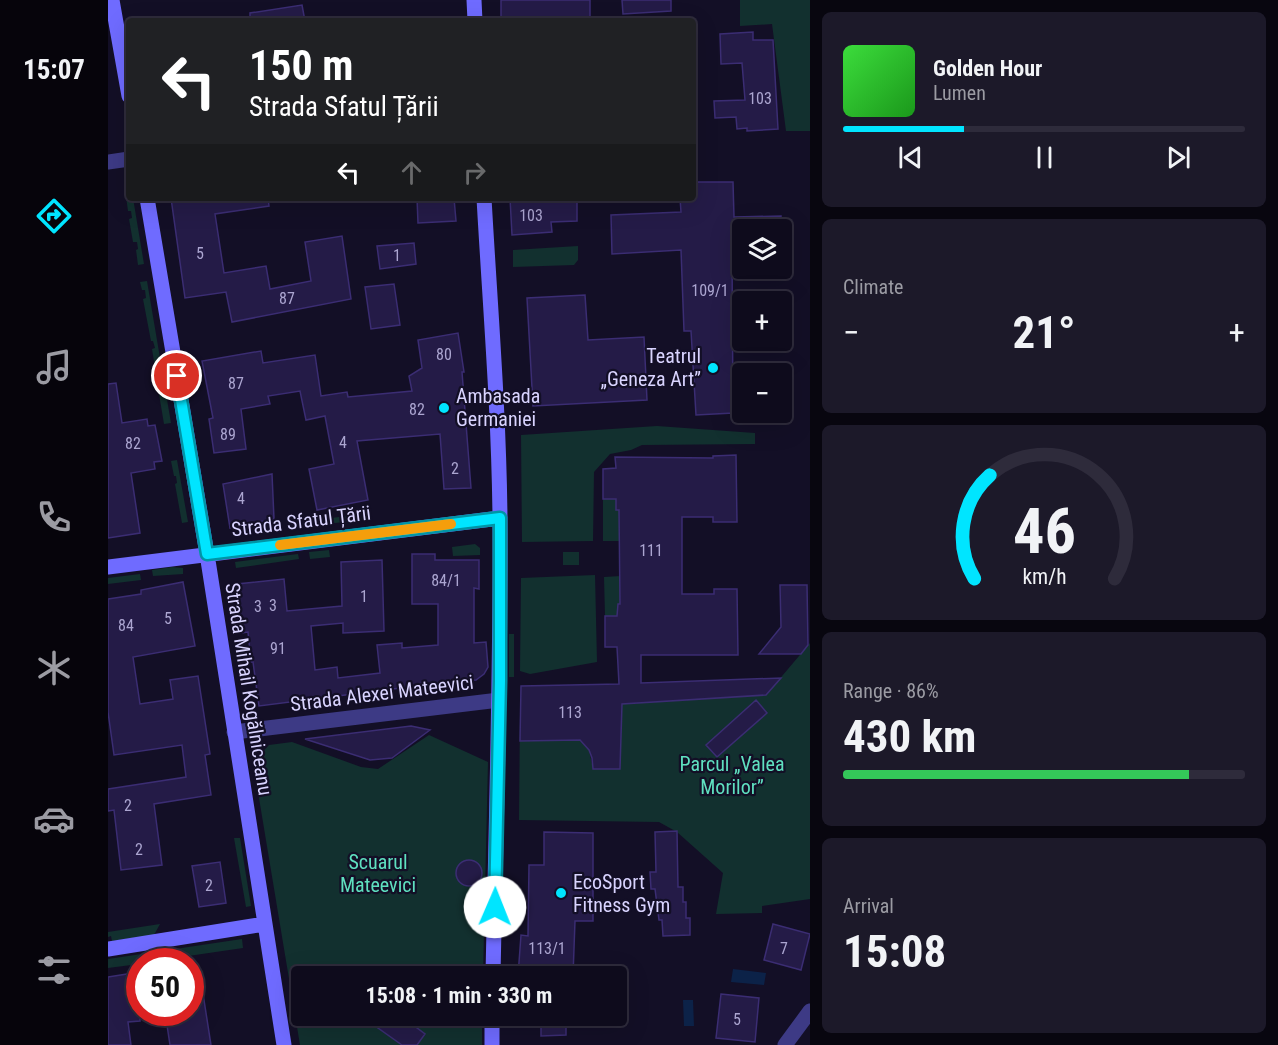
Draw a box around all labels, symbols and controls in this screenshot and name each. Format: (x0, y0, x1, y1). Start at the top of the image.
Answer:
text: 150 m (249, 41, 354, 90)
icon: left (150, 42, 228, 120)
text: 15:07 (23, 54, 85, 86)
text: Golden Hour (933, 56, 1042, 81)
text: Lumen (933, 81, 986, 105)
house number: 103 (748, 89, 772, 108)
text: Strada Sfatul Țării (249, 91, 439, 123)
icon: previous (894, 141, 927, 174)
icon: pause (1028, 141, 1061, 174)
icon: next (1162, 141, 1195, 174)
icon: left (332, 156, 365, 189)
icon: ahead (395, 156, 428, 189)
icon: right (458, 156, 491, 189)
icon: directions (33, 195, 75, 237)
house number: 103 (519, 206, 543, 225)
map controls (732, 219, 792, 423)
button: layers (732, 219, 792, 279)
house number: 5 (196, 244, 204, 263)
house number: 1 (393, 246, 401, 265)
text: Climate (843, 275, 903, 299)
house number: 109/1 (691, 281, 729, 300)
house number: 87 (279, 289, 295, 308)
button: + (732, 291, 792, 351)
text: 21° (1013, 306, 1076, 359)
text: − (843, 313, 860, 352)
text: + (1229, 313, 1245, 352)
place label: Teatrul „Geneza Art” (600, 344, 701, 391)
house number: 80 (436, 345, 452, 364)
icon: music (33, 346, 75, 388)
pin (151, 350, 202, 401)
icon: arrive (160, 359, 193, 392)
marker: Teatrul „Geneza Art” (706, 361, 720, 375)
button: − (732, 363, 792, 423)
house number: 87 (228, 374, 244, 393)
place label: Ambasada Germaniei (456, 384, 540, 431)
house number: 82 (409, 400, 425, 419)
marker: Ambasada Germaniei (437, 401, 451, 415)
house number: 89 (220, 425, 236, 444)
house number: 4 (339, 433, 347, 452)
house number: 82 (125, 434, 141, 453)
house number: 2 (451, 459, 459, 478)
house number: 4 (237, 489, 245, 508)
icon: phone (33, 496, 75, 538)
text: 46 (1012, 496, 1076, 569)
street label: Strada Sfatul Țării (230, 501, 372, 542)
house number: 111 (639, 541, 663, 560)
text: km/h (1022, 565, 1066, 590)
house number: 84/1 (431, 571, 461, 590)
street label: Strada Mihail Kogălniceanu (220, 581, 278, 797)
house number: 1 (360, 587, 368, 606)
house number: 3 (269, 596, 277, 615)
house number: 3 (254, 597, 262, 616)
house number: 5 (164, 609, 172, 628)
house number: 84 (118, 616, 134, 635)
house number: 91 (270, 639, 286, 658)
icon: climate (33, 647, 75, 689)
street label: Strada Alexei Mateevici (289, 670, 475, 716)
text: Range · 86% (843, 679, 939, 703)
house number: 113 (558, 703, 582, 722)
text: 430 km (843, 710, 976, 763)
park label: Parcul „Valea Morilor” (680, 752, 784, 799)
house number: 2 (124, 796, 132, 815)
icon: car (33, 798, 75, 840)
house number: 2 (135, 840, 143, 859)
park label: Scuarul Mateevici (340, 850, 416, 897)
place label: EcoSport Fitness Gym (573, 870, 670, 917)
position arrow (463, 875, 527, 939)
house number: 2 (205, 876, 213, 895)
marker: EcoSport Fitness Gym (554, 886, 568, 900)
text: Arrival (843, 894, 894, 918)
text: 15:08 (843, 925, 946, 978)
house number: 113/1 (528, 939, 566, 958)
house number: 7 (780, 939, 788, 958)
speed limit sign: 50 (126, 948, 204, 1026)
icon: filters (33, 949, 75, 991)
text: 15:08 · 1 min · 330 m (366, 983, 552, 1008)
house number: 5 (733, 1010, 741, 1029)

